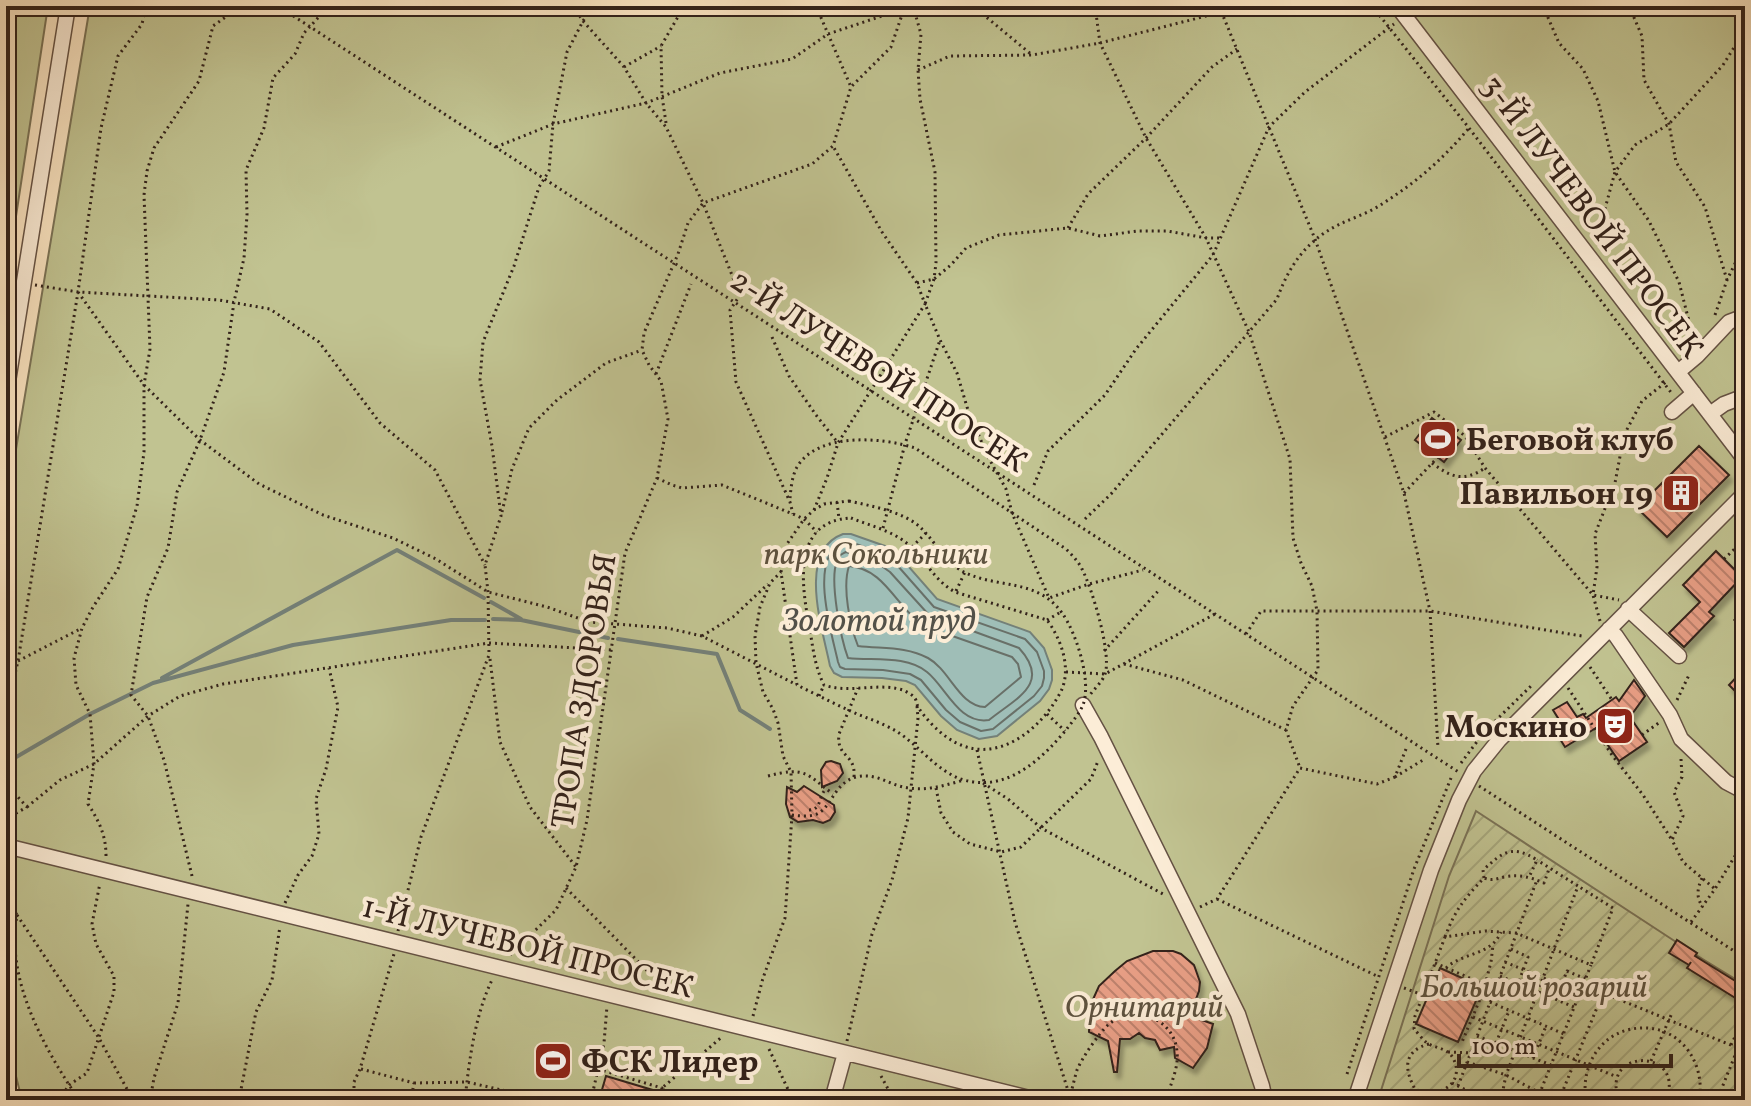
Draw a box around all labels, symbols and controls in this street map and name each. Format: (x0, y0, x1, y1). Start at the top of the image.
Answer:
street label: 3-Й ЛУЧЕВОЙ ПРОСЕК (1469, 67, 1712, 369)
street label: 2-Й ЛУЧЕВОЙ ПРОСЕК (720, 260, 1034, 485)
sports icon: Беговой клуб (1417, 418, 1459, 460)
place label: Беговой клуб (1466, 420, 1674, 464)
building icon: Павильон 19 (1660, 472, 1702, 514)
place label: Павильон 19 (1459, 474, 1653, 518)
park label: парк Сокольники (764, 534, 988, 578)
street label: ТРОПА ЗДОРОВЬЯ (542, 551, 629, 832)
water label: Золотой пруд (782, 599, 976, 646)
theatre icon: Москино (1594, 705, 1636, 747)
place label: Москино (1445, 707, 1587, 751)
street label: 1-Й ЛУЧЕВОЙ ПРОСЕК (357, 886, 697, 1011)
park label: Большой розарий (1420, 967, 1648, 1011)
park label: Орнитарий (1065, 987, 1223, 1031)
scale bar (1459, 1018, 1671, 1068)
text: 100 m (1471, 1031, 1536, 1065)
sports icon: ФСК Лидер (532, 1040, 574, 1082)
place label: ФСК Лидер (581, 1042, 758, 1086)

